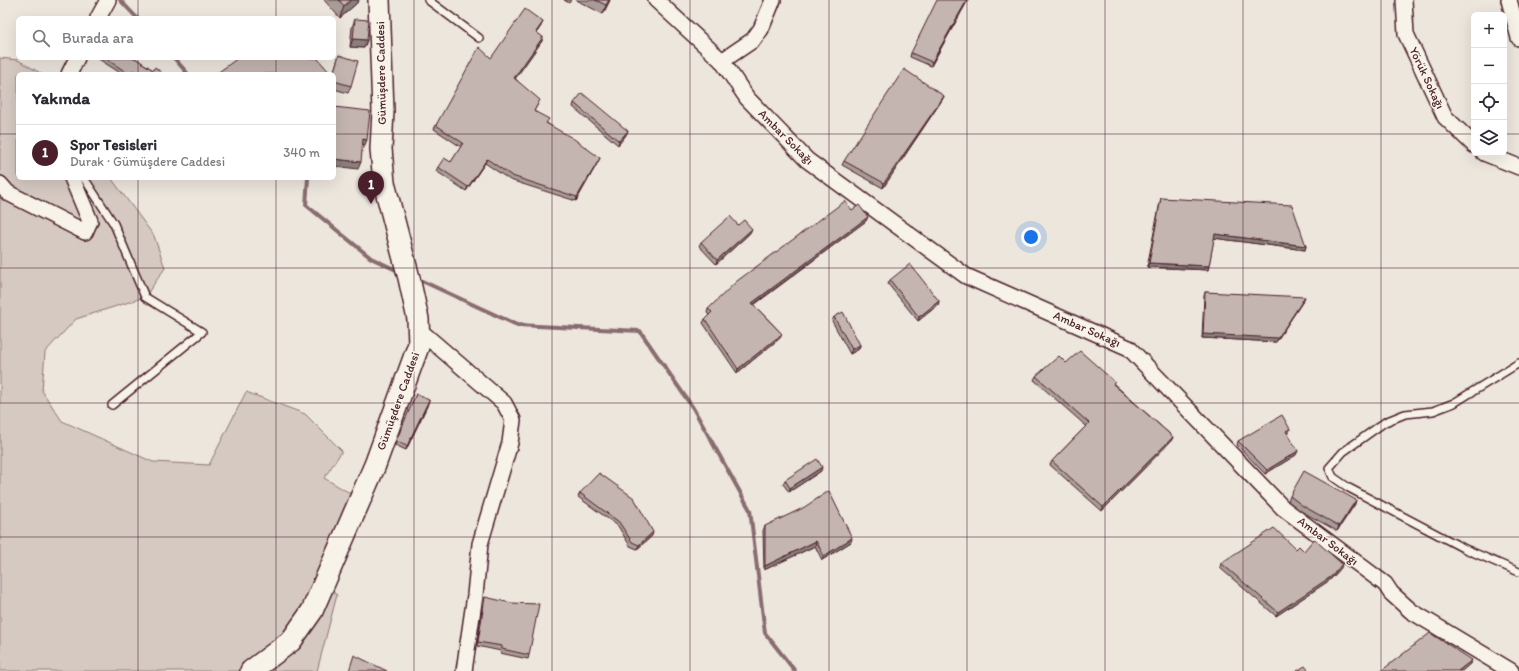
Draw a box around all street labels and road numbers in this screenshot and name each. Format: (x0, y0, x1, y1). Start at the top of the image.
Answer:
street label: Gümüşdere Caddesi (373, 21, 389, 125)
street label: Yörük Sokağı (1407, 45, 1447, 111)
street label: Ambar Sokağı (756, 107, 816, 167)
street label: Ambar Sokağı (1051, 308, 1123, 350)
street label: Gümüşdere Caddesi (374, 350, 422, 452)
street label: Ambar Sokağı (1295, 514, 1361, 568)

